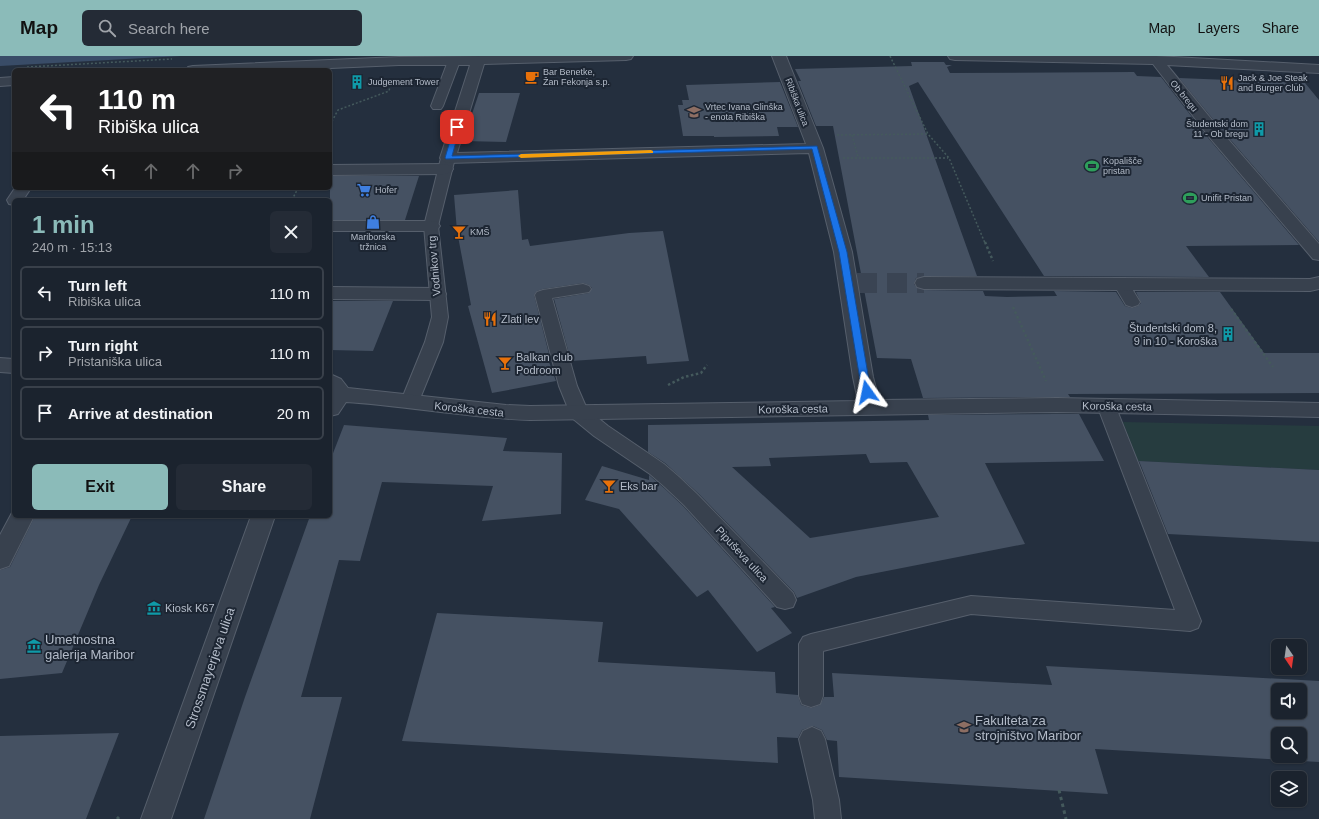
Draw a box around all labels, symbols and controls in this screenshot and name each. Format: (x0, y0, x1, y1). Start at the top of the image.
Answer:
search box (82, 10, 362, 46)
text: Map (20, 17, 58, 38)
icon: search (96, 17, 118, 39)
text: Search here (128, 20, 210, 37)
text: Map (1148, 20, 1176, 36)
text: Layers (1198, 20, 1240, 36)
text: Share (1262, 20, 1299, 36)
place label: Bar Benetke, Žan Fekonja s.p. (543, 67, 610, 87)
cafe icon: Bar Benetke, Žan Fekonja s.p. (524, 69, 540, 85)
place label: Jack & Joe Steak and Burger Club (1238, 73, 1308, 93)
building icon: Judgement Tower (349, 74, 365, 90)
restaurant icon: Jack & Joe Steak and Burger Club (1219, 75, 1235, 91)
place label: Judgement Tower (368, 77, 439, 87)
street label: Ribiška ulica (783, 77, 811, 127)
street label: Ob bregu (1168, 78, 1200, 114)
icon: left (32, 84, 84, 136)
text: 110 m (98, 84, 176, 115)
place label: Vrtec Ivana Glinška - enota Ribiška (705, 102, 783, 122)
school or university icon: Vrtec Ivana Glinška - enota Ribiška (686, 104, 702, 120)
pin (440, 110, 474, 144)
icon: arrive (446, 116, 468, 138)
text: Ribiška ulica (98, 117, 199, 137)
place label: Študentski dom 11 - Ob bregu (1186, 119, 1248, 139)
building icon: Študentski dom 11 - Ob bregu (1251, 121, 1267, 137)
place label: Kopališče pristan (1103, 156, 1142, 176)
sports icon: Kopališče pristan (1084, 158, 1100, 174)
icon: left (98, 160, 120, 182)
icon: ahead (140, 160, 162, 182)
icon: ahead (182, 160, 204, 182)
icon: right (224, 160, 246, 182)
supermarket icon: Hofer (356, 182, 372, 198)
place label: Hofer (375, 185, 397, 195)
sports icon: Unifit Pristan (1182, 190, 1198, 206)
place label: Unifit Pristan (1201, 193, 1252, 203)
text: 1 min (32, 211, 95, 238)
button: close (270, 211, 312, 253)
shop icon: Mariborska tržnica (365, 214, 381, 230)
bar icon: KMŠ (451, 224, 467, 240)
place label: KMŠ (470, 227, 490, 237)
place label: Mariborska tržnica (351, 232, 395, 252)
street label: Vodnikov trg (425, 235, 443, 297)
text: 240 m · 15:13 (32, 240, 112, 255)
text: Turn left (68, 277, 127, 294)
icon: left (34, 282, 56, 304)
text: 110 m (269, 285, 310, 302)
text: Ribiška ulica (68, 294, 141, 309)
restaurant icon: Zlati lev (482, 311, 498, 327)
place label: Zlati lev (501, 313, 539, 325)
place label: Študentski dom 8, 9 in 10 - Koroška (1129, 322, 1218, 347)
building icon: Študentski dom 8, 9 in 10 - Koroška (1220, 326, 1236, 342)
text: Turn right (68, 337, 138, 354)
icon: right (34, 342, 56, 364)
text: 110 m (269, 345, 310, 362)
place label: Balkan club Podroom (516, 351, 573, 376)
text: Pristaniška ulica (68, 354, 162, 369)
bar icon: Balkan club Podroom (497, 355, 513, 371)
position arrow (846, 371, 888, 413)
street label: Koroška cesta (434, 399, 505, 419)
street label: Koroška cesta (1082, 399, 1153, 413)
icon: arrive (34, 402, 56, 424)
street label: Koroška cesta (758, 402, 829, 416)
text: Arrive at destination (68, 405, 213, 422)
text: 20 m (277, 405, 310, 422)
button: Exit (32, 464, 168, 510)
button: Share (176, 464, 312, 510)
bar icon: Eks bar (601, 478, 617, 494)
place label: Eks bar (620, 480, 658, 492)
street label: Pipuševa ulica (713, 524, 771, 585)
museum icon: Kiosk K67 (146, 600, 162, 616)
place label: Kiosk K67 (165, 602, 215, 614)
street label: Strossmayerjeva ulica (182, 605, 238, 731)
place label: Umetnostna galerija Maribor (45, 632, 135, 662)
museum icon: Umetnostna galerija Maribor (26, 638, 42, 654)
north arrow (1271, 639, 1307, 675)
map controls (1271, 639, 1307, 807)
button: sound (1271, 683, 1307, 719)
place label: Fakulteta za strojništvo Maribor (975, 713, 1082, 743)
school or university icon: Fakulteta za strojništvo Maribor (956, 719, 972, 735)
button: search (1271, 727, 1307, 763)
button: layers (1271, 771, 1307, 807)

